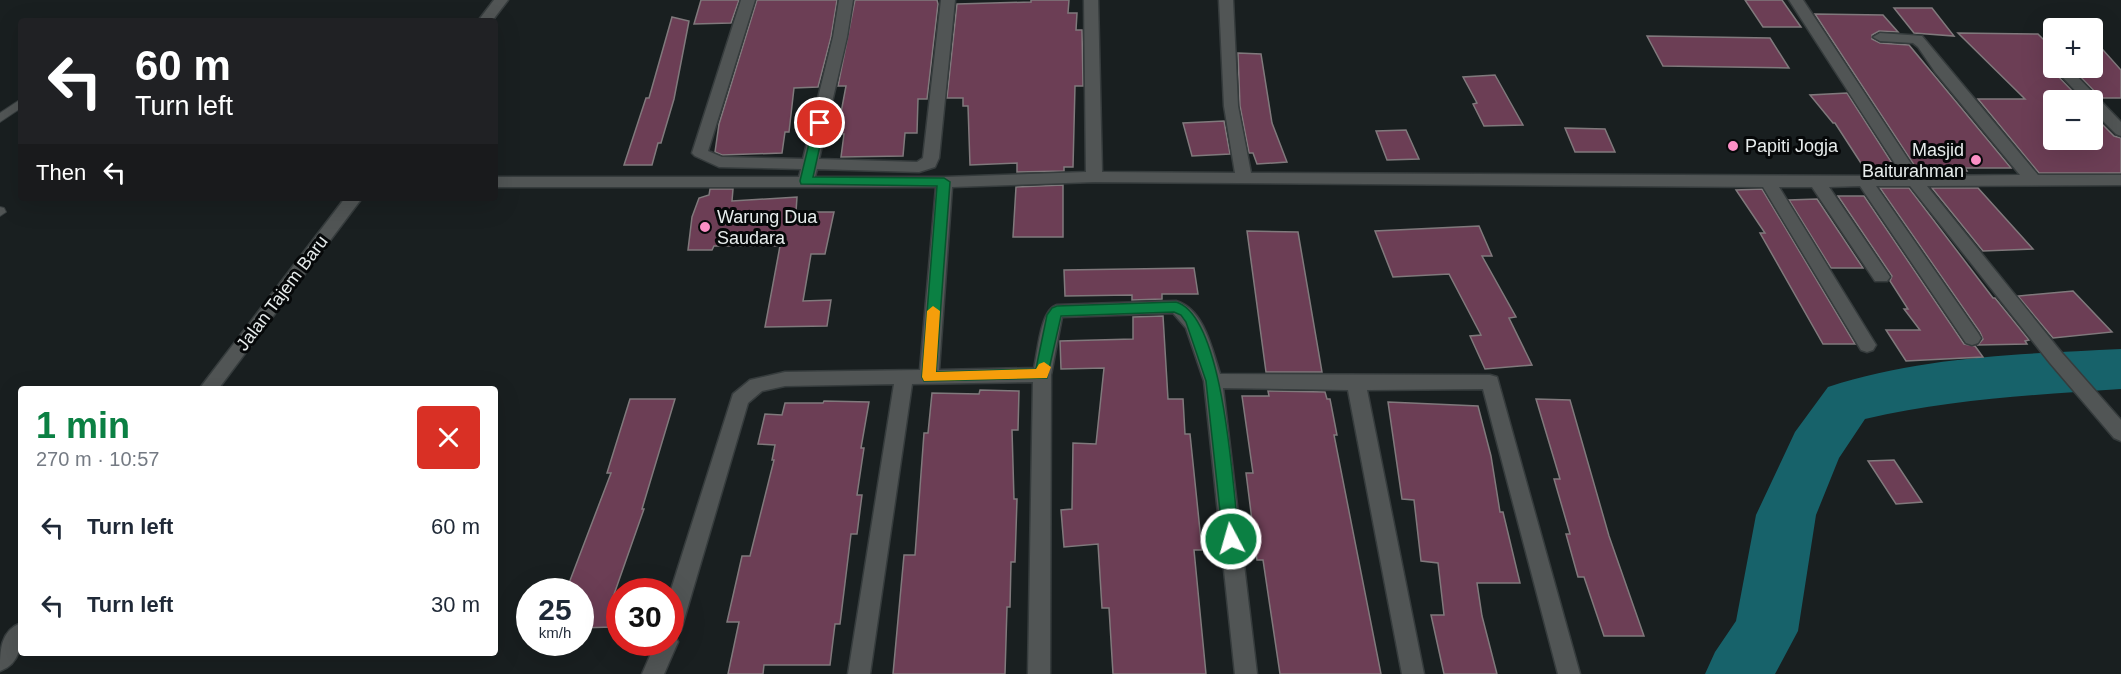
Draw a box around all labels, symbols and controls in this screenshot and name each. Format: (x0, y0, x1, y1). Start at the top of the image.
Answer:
map controls (2043, 18, 2103, 150)
button: + (2043, 18, 2103, 78)
icon: left (36, 42, 114, 120)
text: 60 m (135, 42, 231, 89)
button: − (2043, 90, 2103, 150)
text: Turn left (135, 91, 233, 121)
pin (794, 97, 845, 148)
icon: arrive (803, 106, 836, 139)
place label: Papiti Jogja (1745, 136, 1839, 156)
marker: Papiti Jogja (1726, 139, 1740, 153)
place label: Masjid Baiturahman (1862, 140, 1964, 181)
marker: Masjid Baiturahman (1969, 153, 1983, 167)
icon: left (98, 156, 131, 189)
text: Then (36, 160, 86, 185)
place label: Warung Dua Saudara (717, 207, 818, 248)
marker: Warung Dua Saudara (698, 220, 712, 234)
street label: Jalan Tajem Baru (232, 232, 332, 354)
text: 1 min (36, 405, 130, 446)
button: close (417, 406, 480, 469)
text: 270 m · 10:57 (36, 448, 159, 470)
position arrow (1199, 507, 1263, 571)
icon: left (36, 511, 69, 544)
text: Turn left (87, 514, 173, 539)
text: 60 m (431, 514, 480, 539)
speed limit sign: 30 (606, 578, 684, 656)
icon: left (36, 589, 69, 622)
text: Turn left (87, 592, 173, 617)
text: 30 m (431, 592, 480, 617)
text: 25 (538, 593, 572, 626)
text: km/h (539, 624, 571, 641)

